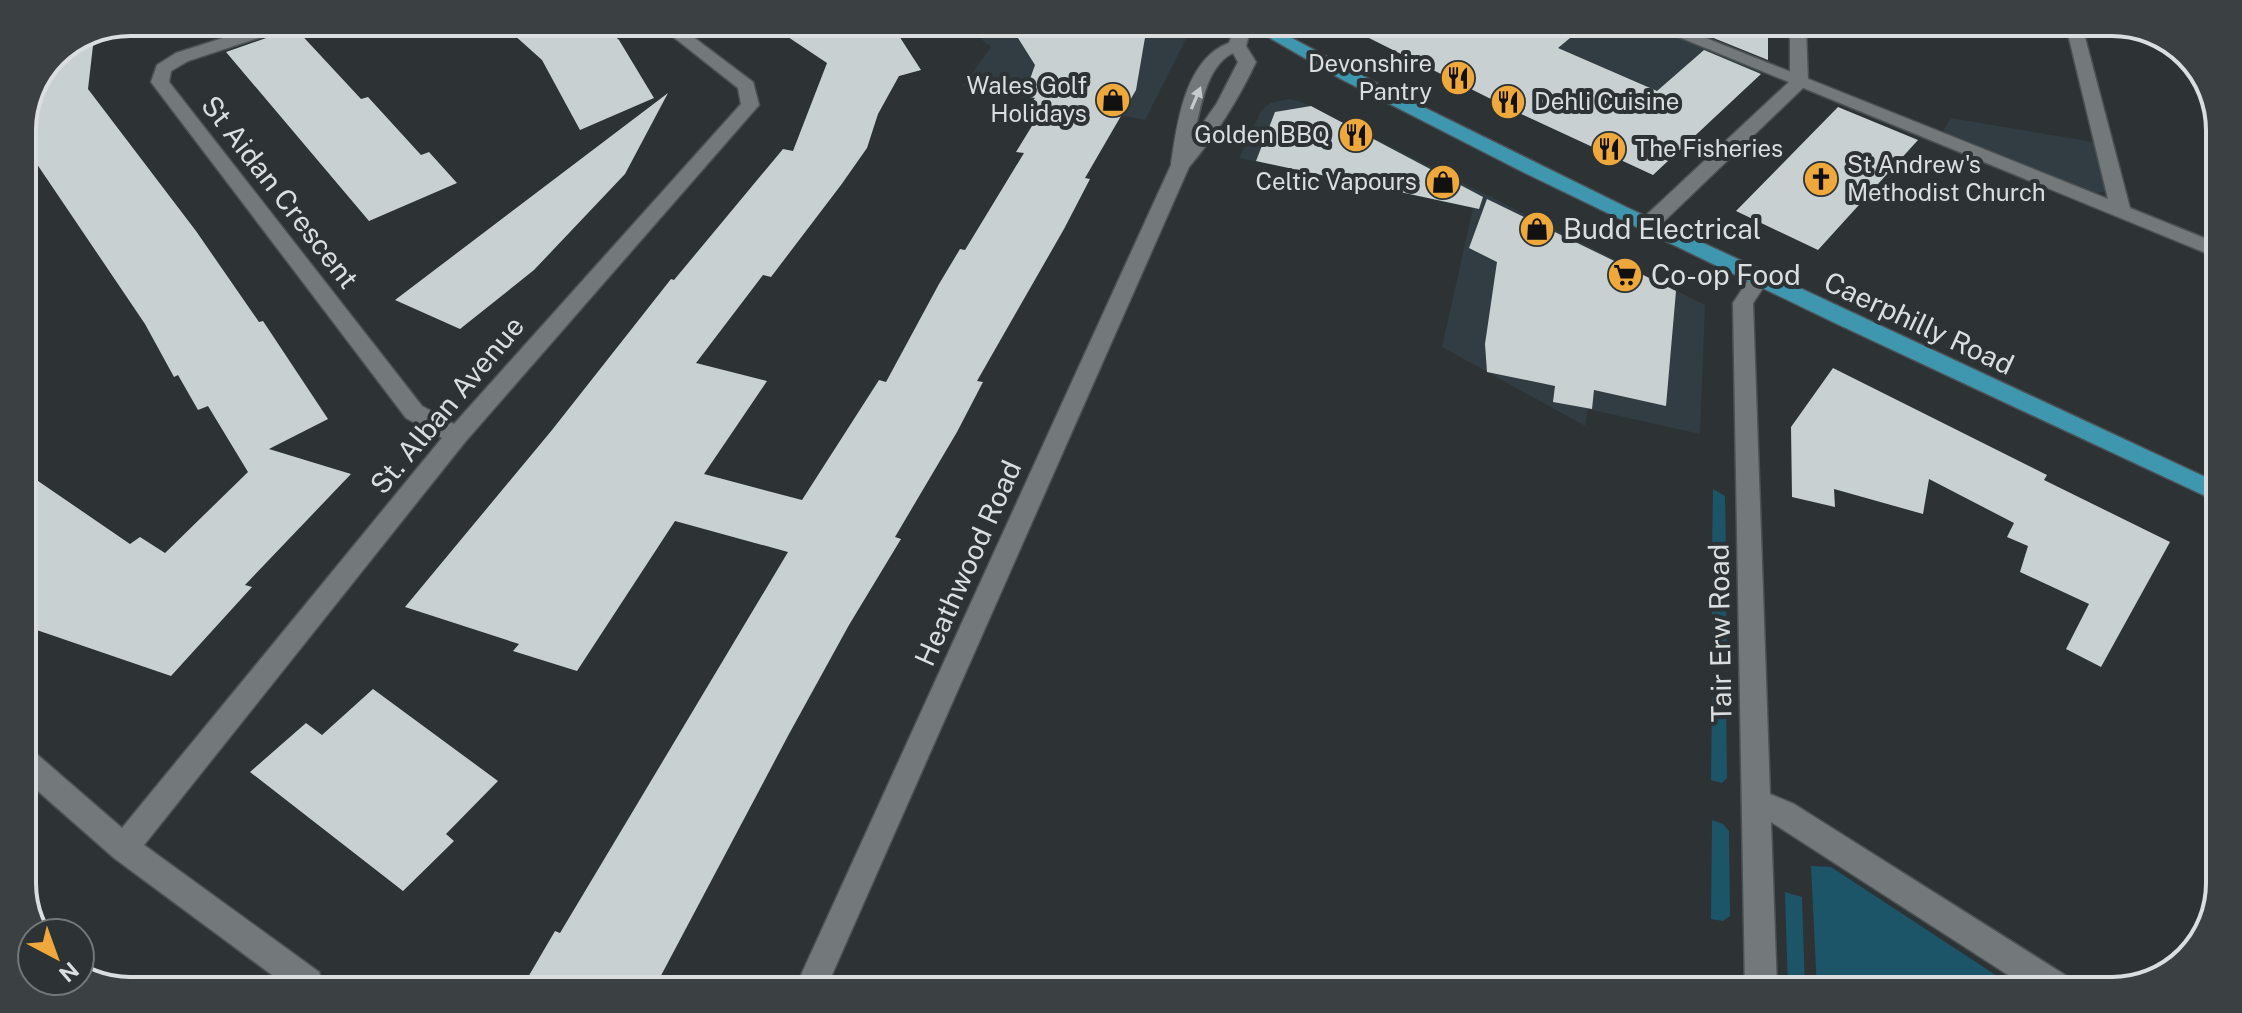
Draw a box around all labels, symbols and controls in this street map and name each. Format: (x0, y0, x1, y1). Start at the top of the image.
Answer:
place label: Devonshire Pantry (1308, 49, 1432, 105)
restaurant icon: Devonshire Pantry (1439, 59, 1477, 97)
place label: Wales Golf Holidays (966, 71, 1087, 127)
shop icon: Wales Golf Holidays (1094, 81, 1132, 119)
restaurant icon: Dehli Cuisine (1489, 83, 1527, 121)
one-way arrow (1190, 86, 1203, 109)
place label: Dehli Cuisine (1534, 87, 1679, 115)
street label: St Aidan Crescent (195, 89, 366, 295)
restaurant icon: Golden BBQ (1337, 116, 1375, 154)
place label: Golden BBQ (1194, 120, 1330, 148)
restaurant icon: The Fisheries (1590, 130, 1628, 168)
place label: The Fisheries (1635, 134, 1783, 162)
place label: St Andrew's Methodist Church (1847, 150, 2046, 206)
church icon: St Andrew's Methodist Church (1802, 160, 1840, 198)
shop icon: Celtic Vapours (1424, 163, 1462, 201)
place label: Celtic Vapours (1255, 167, 1417, 195)
shop icon: Budd Electrical (1518, 210, 1556, 248)
place label: Budd Electrical (1563, 212, 1761, 245)
supermarket icon: Co-op Food (1606, 256, 1644, 294)
place label: Co-op Food (1651, 258, 1801, 291)
street label: Caerphilly Road (1819, 264, 2019, 381)
street label: St. Alban Avenue (363, 309, 530, 500)
street label: Heathwood Road (907, 455, 1028, 671)
street label: Tair Erw Road (1701, 543, 1738, 723)
north arrow (16, 917, 96, 997)
text: N (54, 957, 84, 988)

